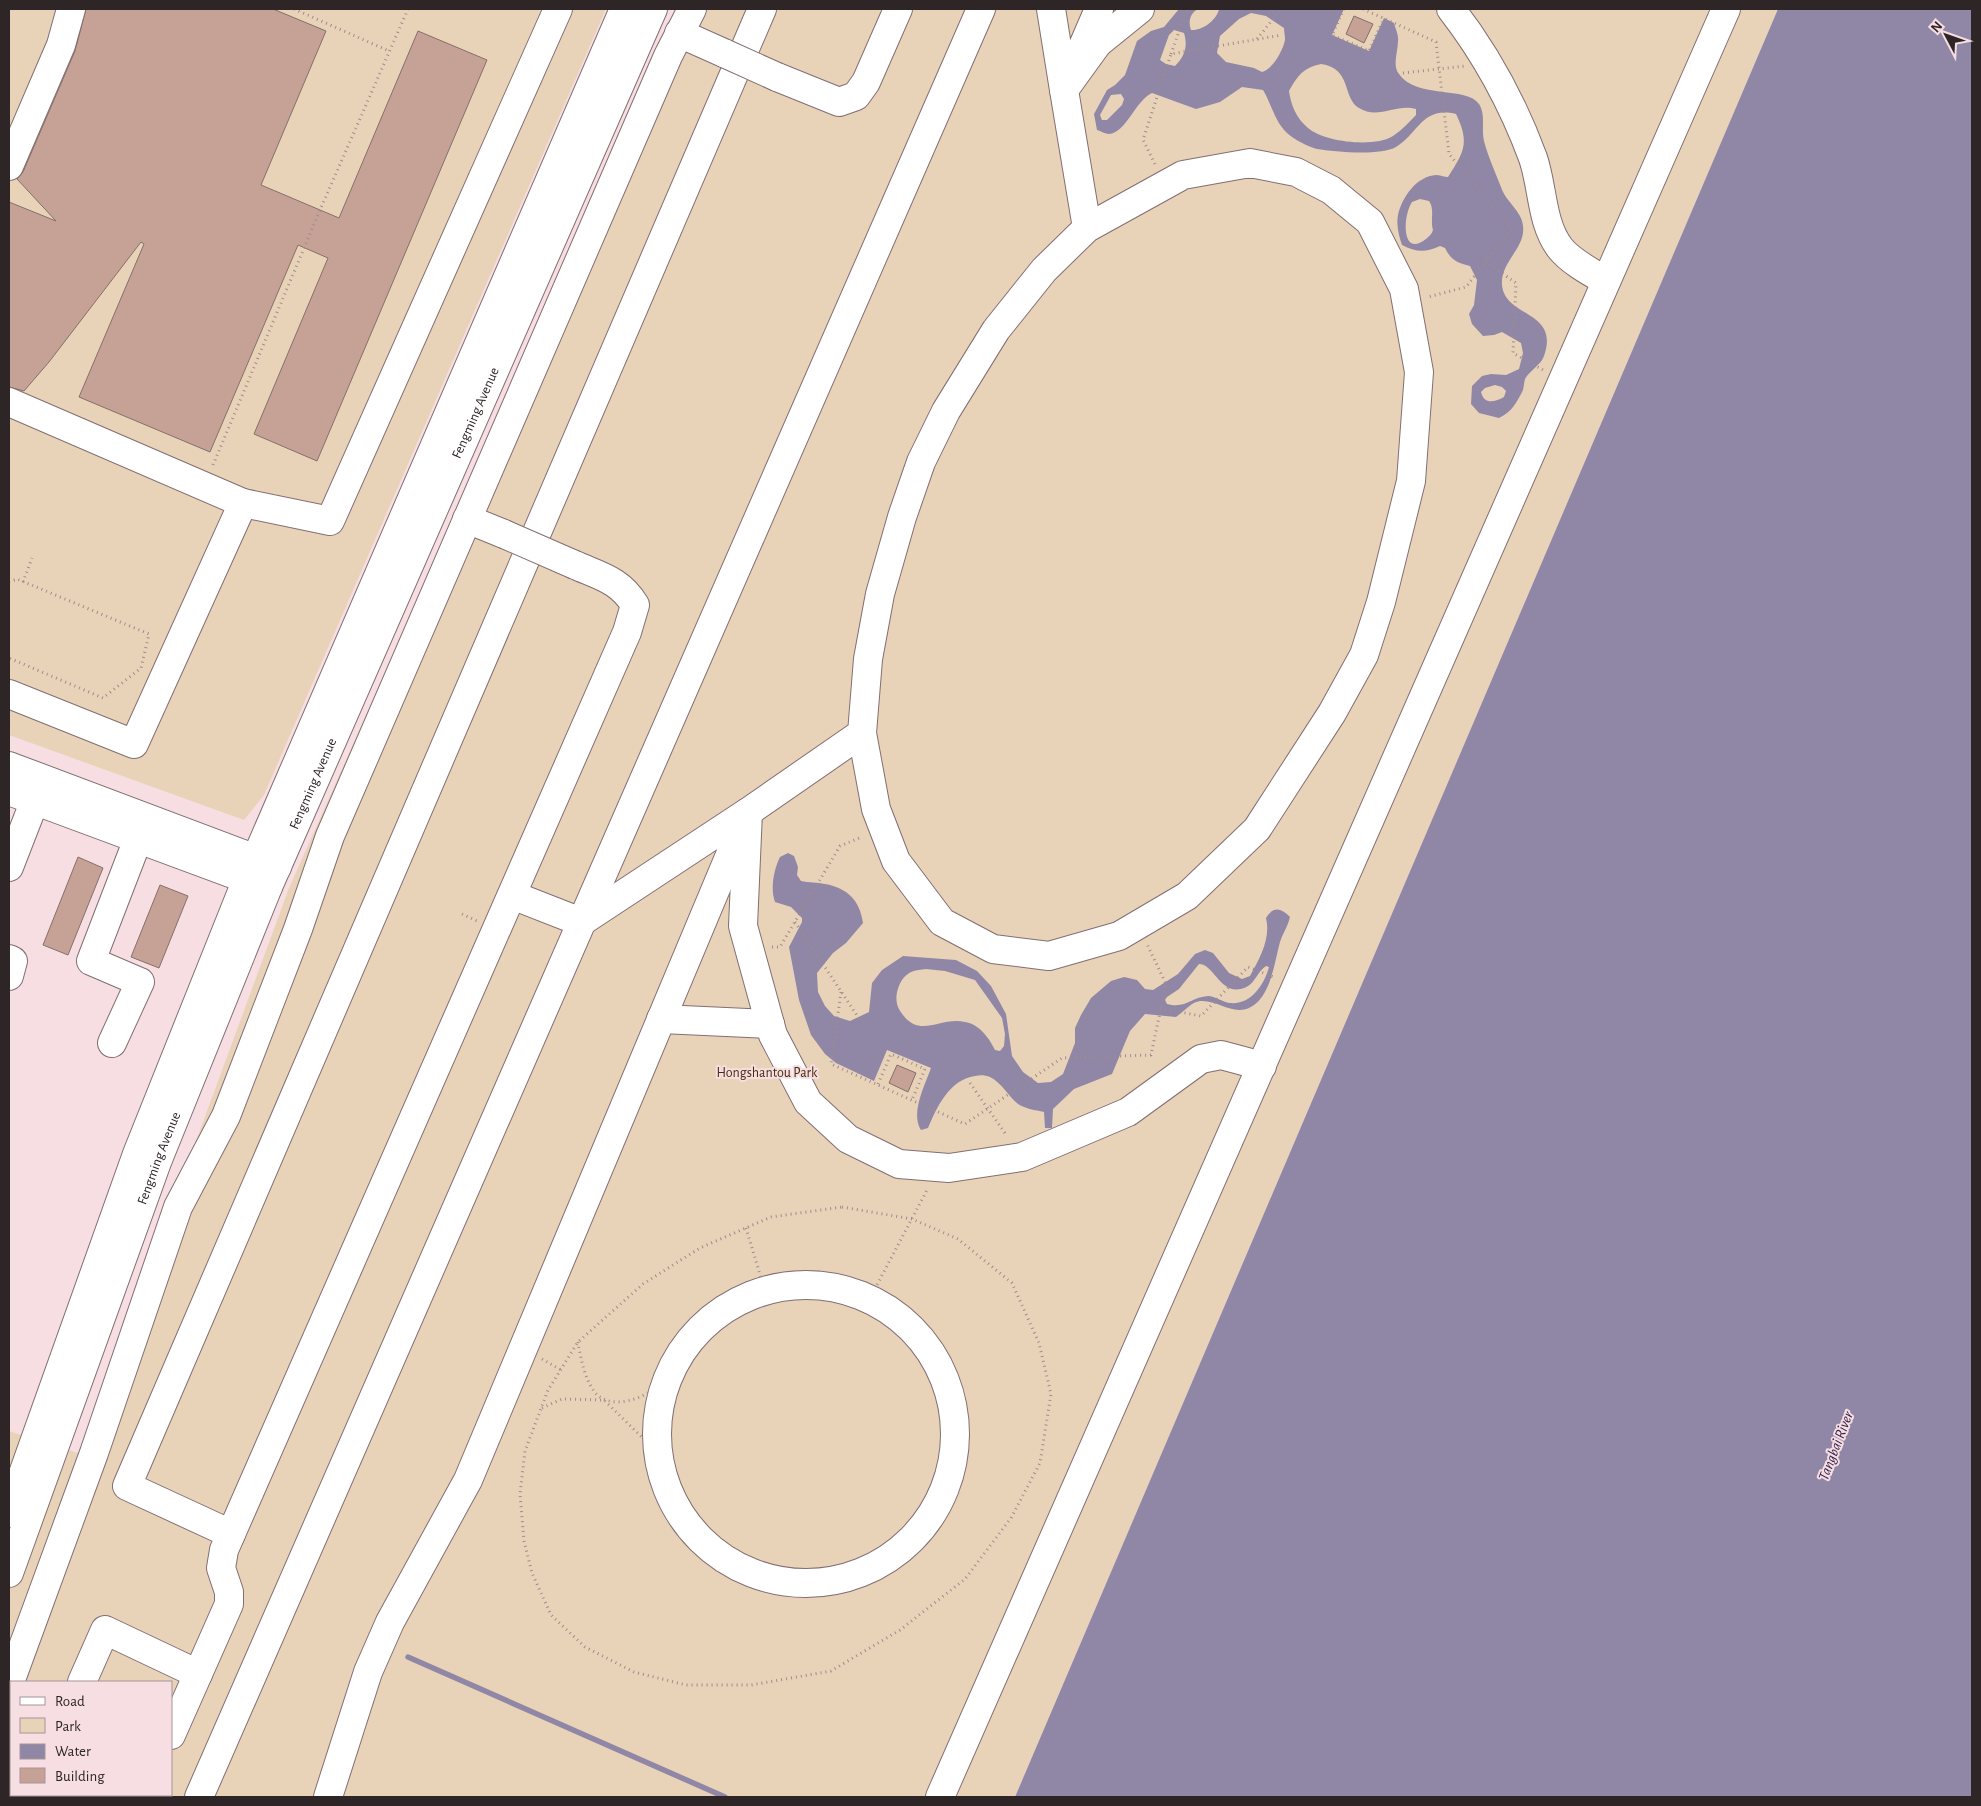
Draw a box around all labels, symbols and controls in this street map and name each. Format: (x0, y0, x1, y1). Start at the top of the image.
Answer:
north arrow (1921, 10, 1971, 60)
text: N (1928, 19, 1945, 35)
street label: Fengming Avenue (450, 365, 502, 461)
street label: Fengming Avenue (287, 736, 339, 832)
park label: Hongshantou Park (717, 1066, 818, 1080)
street label: Fengming Avenue (135, 1110, 183, 1207)
water label: Tangbai River (1816, 1408, 1856, 1483)
legend (10, 1681, 172, 1796)
text: Road (55, 1694, 85, 1709)
text: Park (55, 1719, 81, 1734)
text: Water (55, 1744, 91, 1759)
text: Building (55, 1769, 105, 1784)

